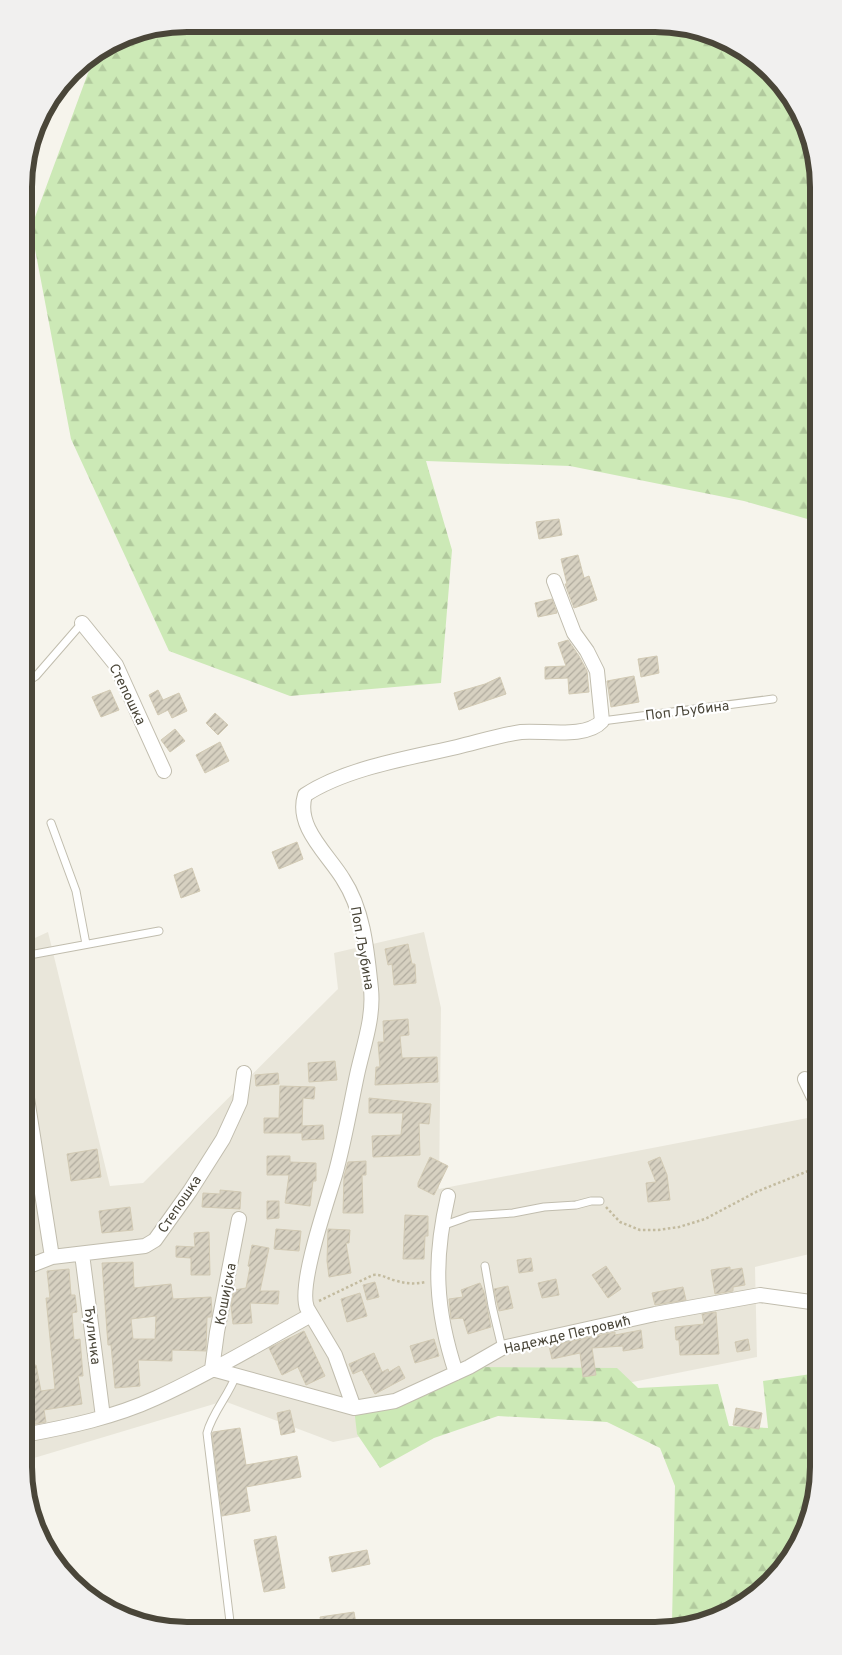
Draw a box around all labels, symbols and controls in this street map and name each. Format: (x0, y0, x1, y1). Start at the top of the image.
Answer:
street label: Степошка (105, 661, 149, 728)
street label: Поп Љубина (644, 698, 730, 725)
street label: Поп Љубина (346, 905, 377, 991)
street label: Степошка (155, 1173, 206, 1237)
street label: Кошијска (212, 1262, 241, 1327)
street label: Ђуличка (79, 1305, 104, 1366)
street label: Надежде Петровић (502, 1313, 632, 1358)

